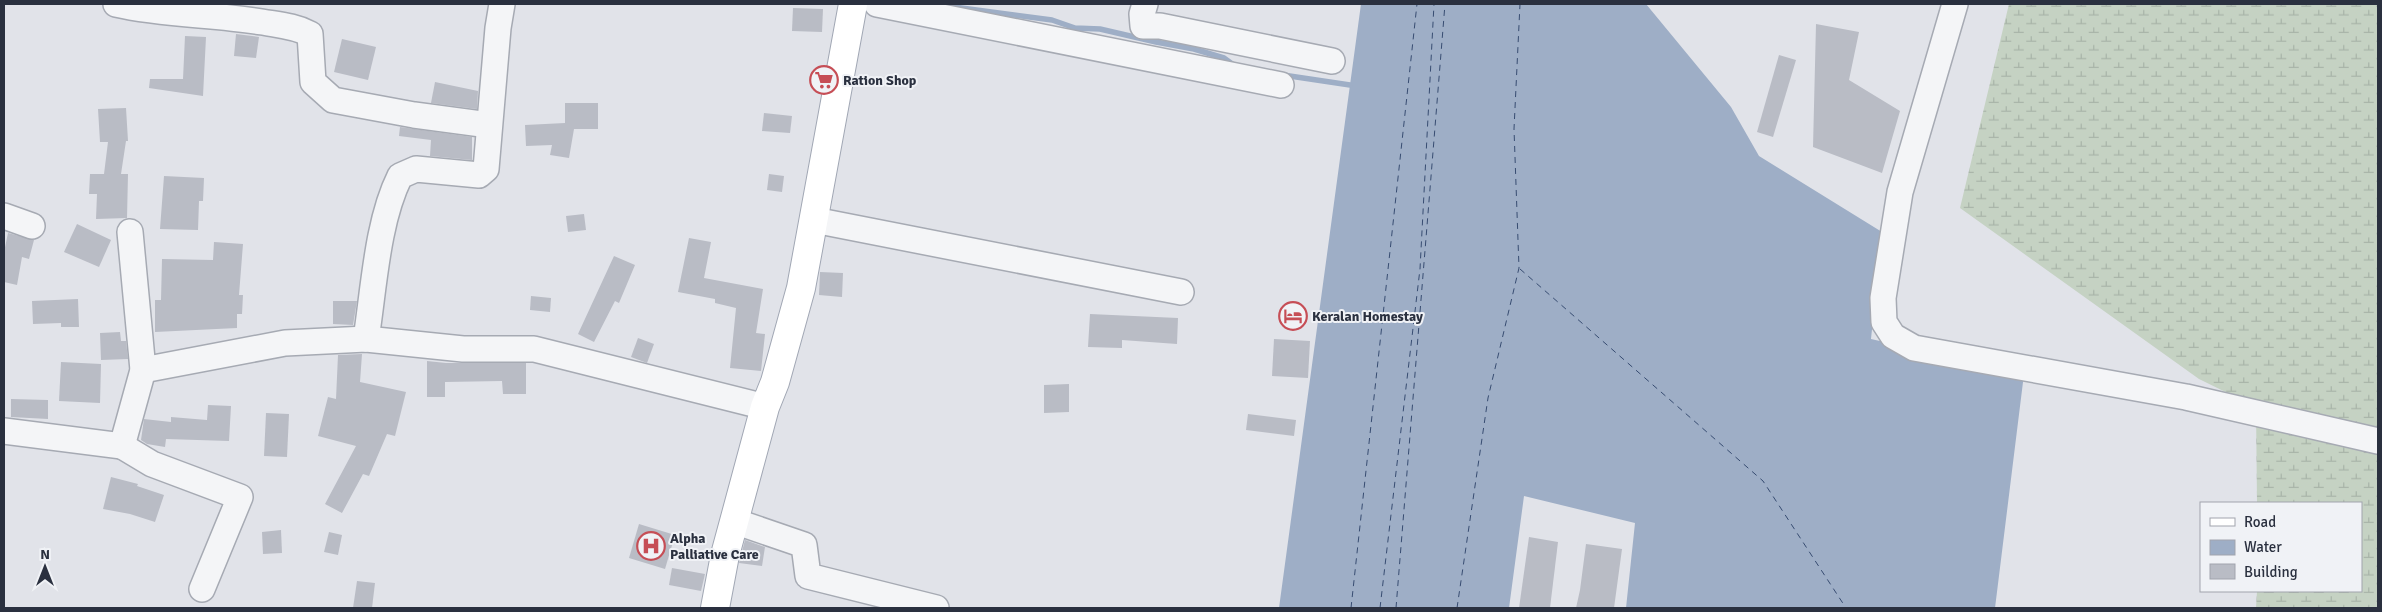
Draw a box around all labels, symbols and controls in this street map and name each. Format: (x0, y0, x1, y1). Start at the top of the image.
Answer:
supermarket icon: Ration Shop (809, 65, 839, 95)
place label: Ration Shop (843, 72, 917, 89)
hotel icon: Keralan Homestay (1278, 301, 1308, 331)
place label: Keralan Homestay (1312, 308, 1423, 325)
legend (2200, 502, 2362, 592)
text: Road (2244, 513, 2276, 531)
place label: Alpha Palliative Care (670, 530, 759, 563)
hospital icon: Alpha Palliative Care (636, 531, 666, 561)
text: Water (2244, 538, 2282, 556)
north arrow (20, 542, 70, 592)
text: N (40, 546, 50, 563)
text: Building (2244, 563, 2298, 581)

